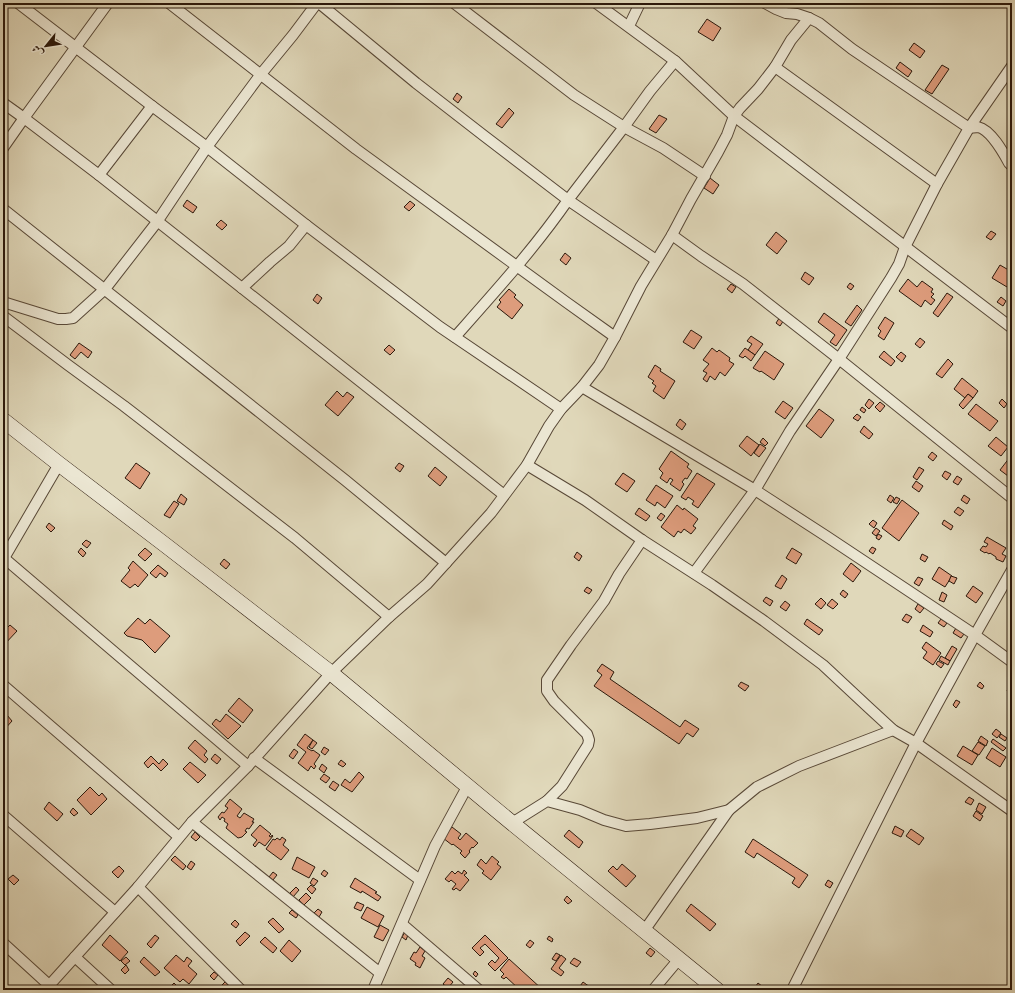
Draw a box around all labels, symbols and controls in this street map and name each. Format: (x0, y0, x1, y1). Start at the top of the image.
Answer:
north arrow (26, 26, 66, 66)
text: ش (29, 42, 47, 59)

